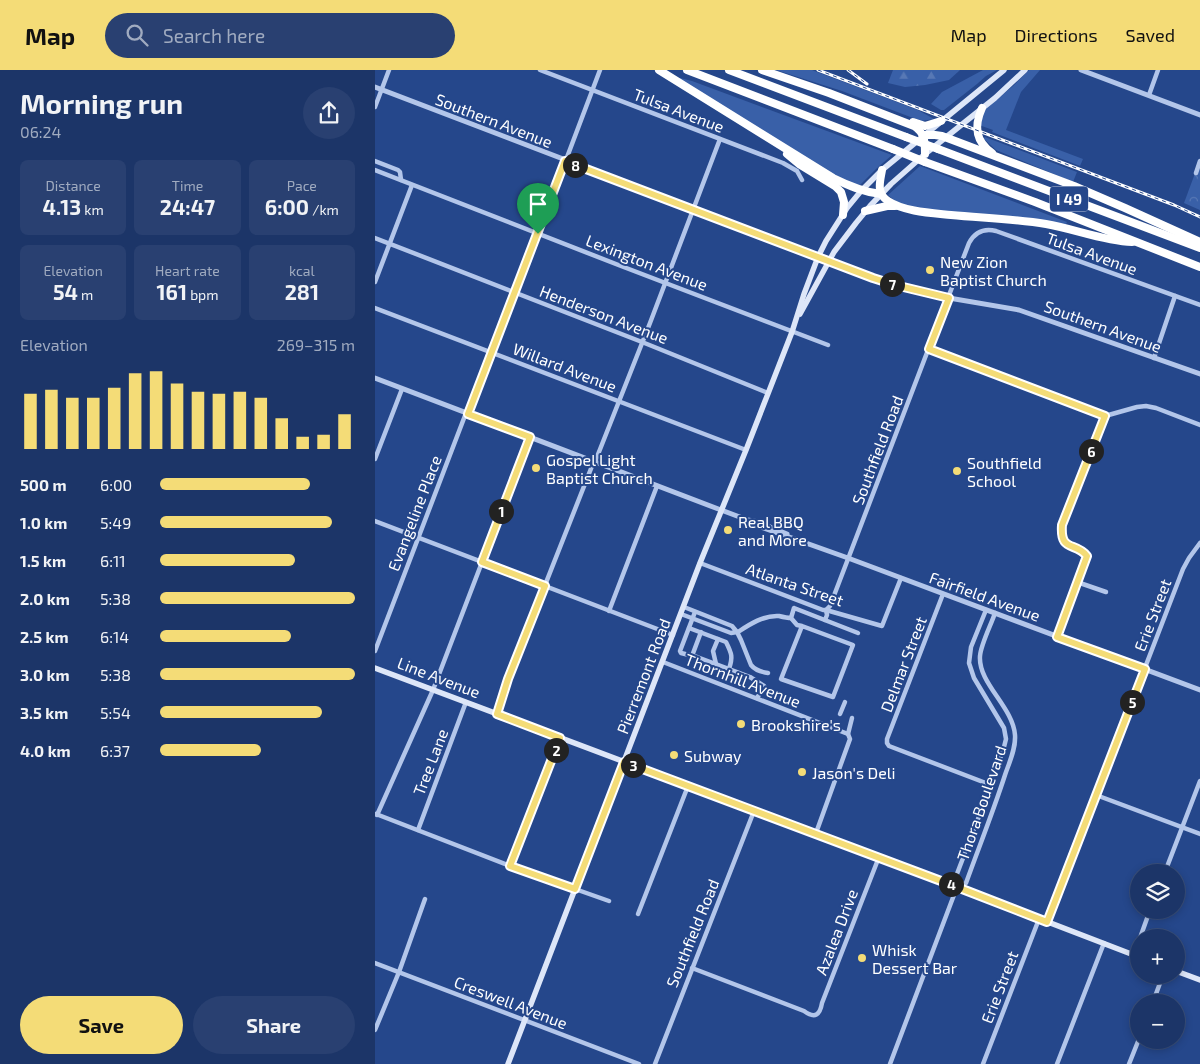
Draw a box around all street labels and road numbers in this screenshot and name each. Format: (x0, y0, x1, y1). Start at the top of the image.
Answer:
street label: Tulsa Avenue (631, 84, 727, 136)
street label: Southern Avenue (433, 89, 555, 151)
road number: I 49 (1050, 186, 1088, 212)
street label: Tulsa Avenue (1044, 228, 1140, 278)
street label: Lexington Avenue (584, 230, 710, 294)
street label: Henderson Avenue (537, 281, 671, 347)
street label: Southern Avenue (1042, 296, 1164, 356)
street label: Willard Avenue (510, 338, 620, 396)
street label: Southfield Road (847, 393, 907, 507)
street label: Evangeline Place (383, 452, 445, 574)
street label: Atlanta Street (744, 558, 846, 610)
street label: Fairfield Avenue (927, 567, 1043, 625)
street label: Erie Street (1130, 576, 1174, 654)
street label: Delmar Street (876, 614, 930, 714)
street label: Pierremont Road (612, 616, 674, 736)
street label: Thornhill Avenue (682, 649, 804, 711)
street label: Line Avenue (395, 653, 483, 701)
street label: Tree Lane (409, 726, 451, 798)
street label: Thora Boulevard (952, 743, 1010, 863)
street label: Southfield Road (662, 876, 722, 990)
street label: Azalea Drive (811, 886, 861, 978)
street label: Erie Street (977, 948, 1021, 1026)
street label: Creswell Avenue (452, 972, 570, 1032)

